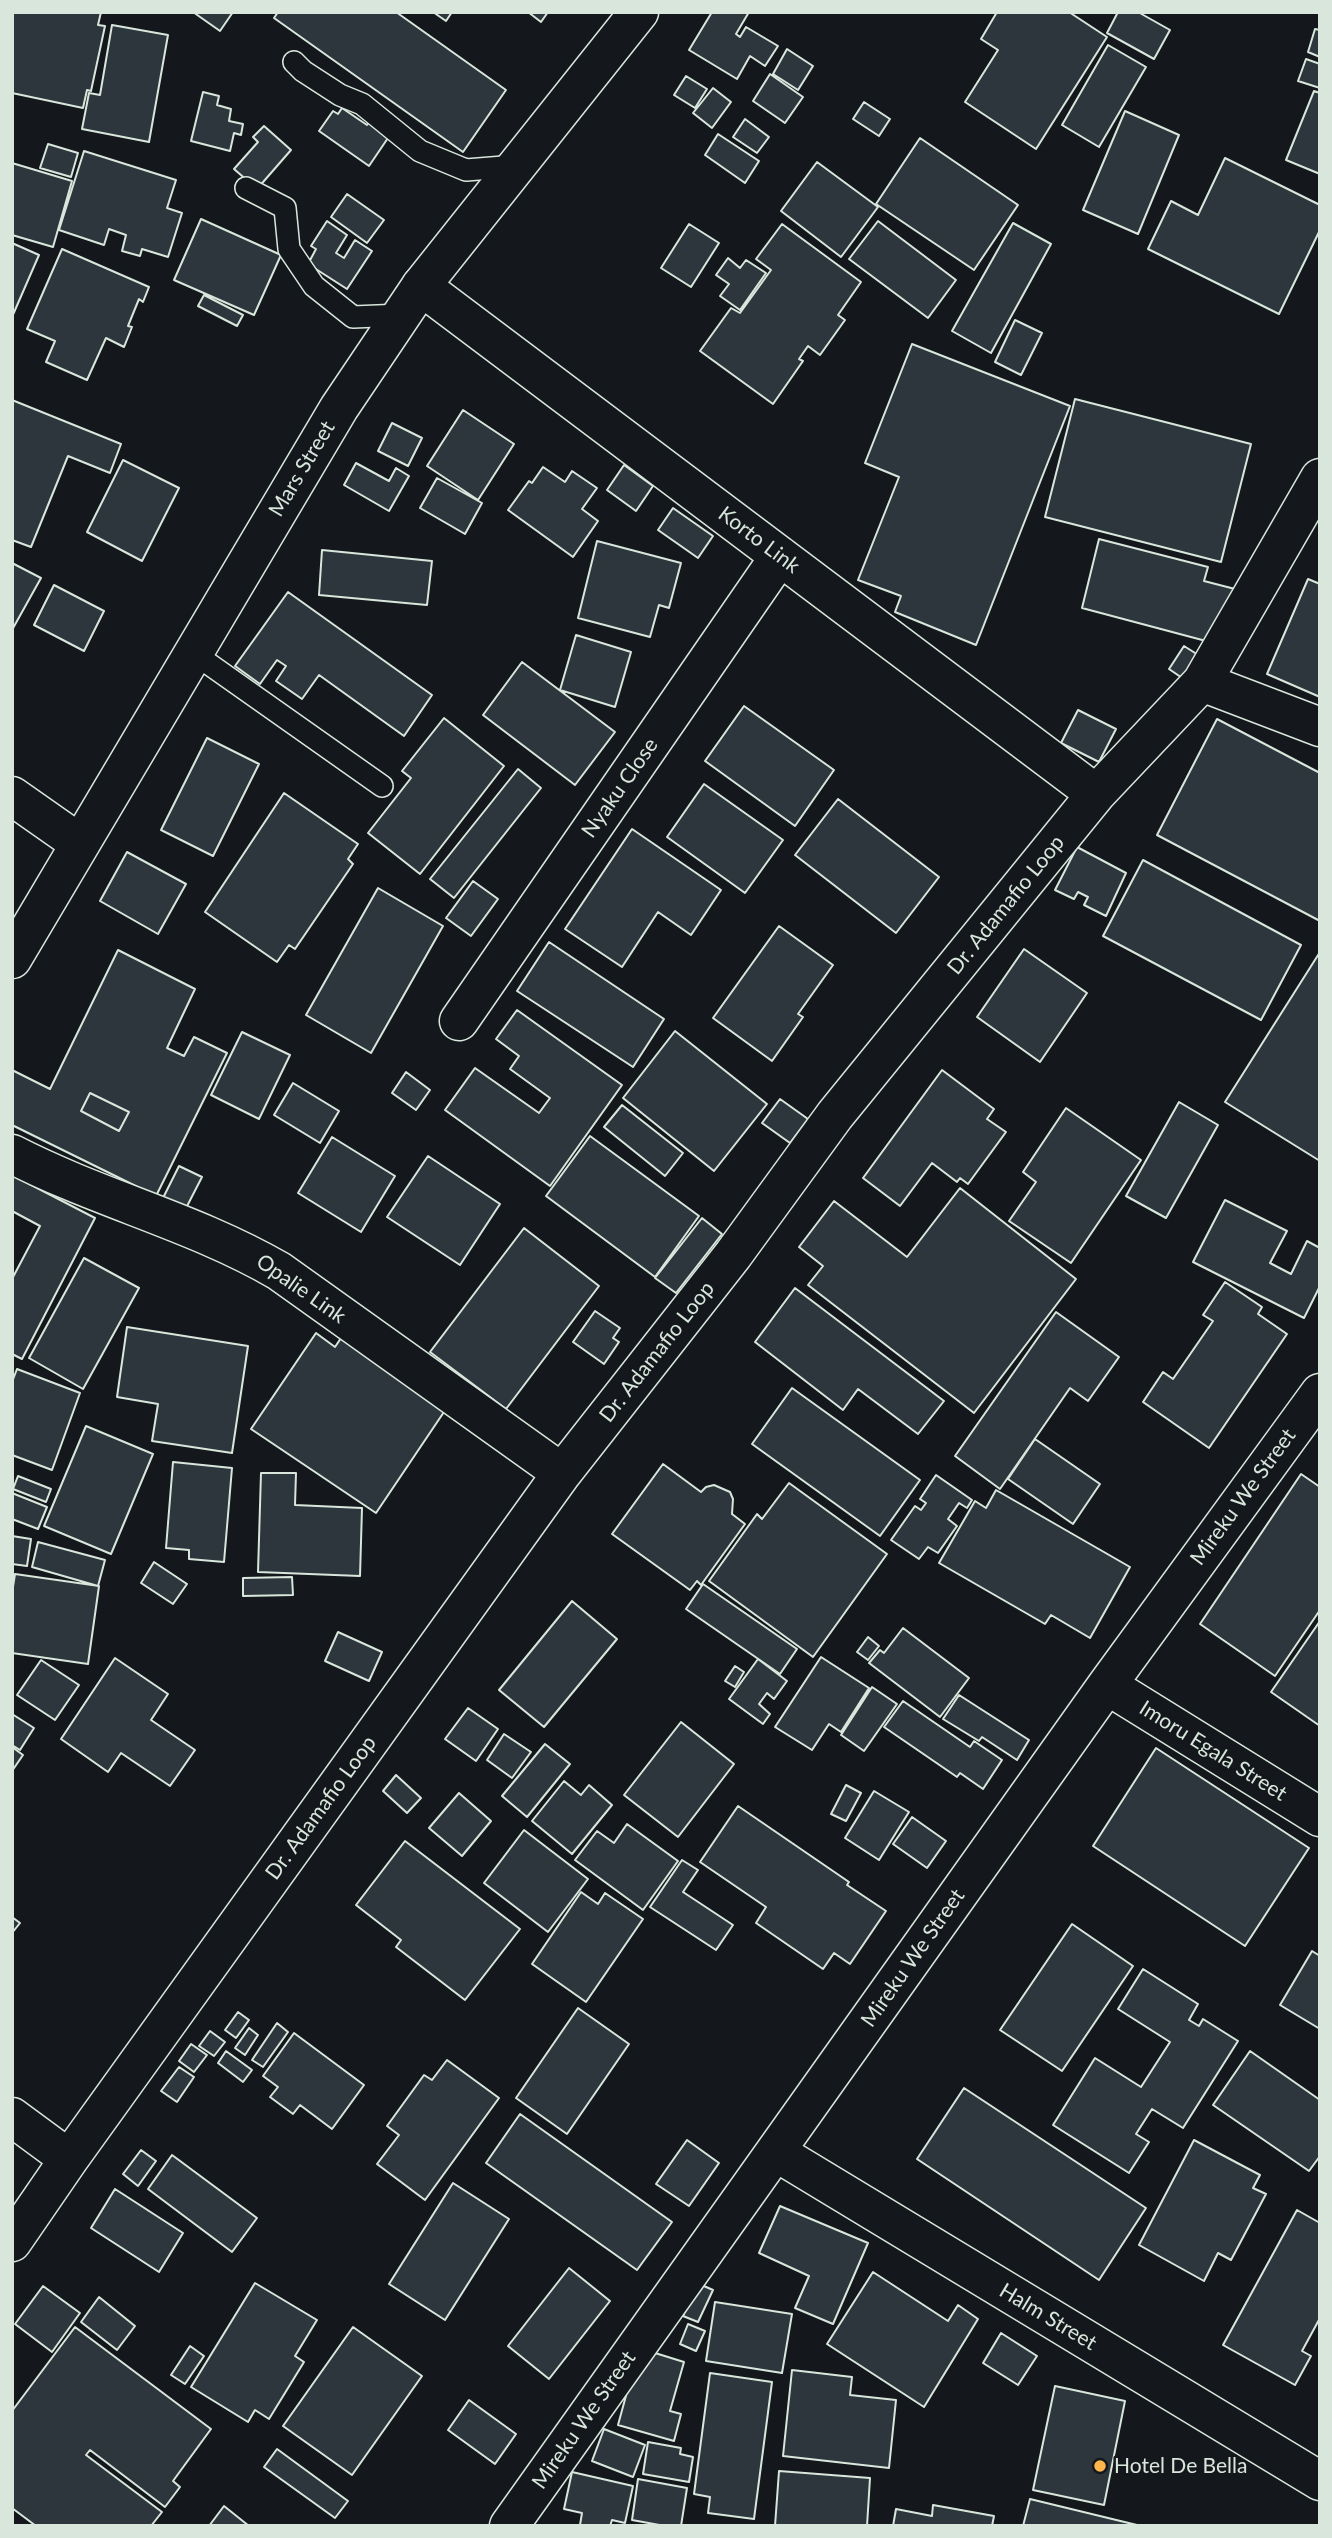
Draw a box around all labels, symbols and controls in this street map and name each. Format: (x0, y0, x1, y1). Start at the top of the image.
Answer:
street label: Mars Street (264, 417, 340, 521)
street label: Korto Link (713, 501, 805, 579)
street label: Nyaku Close (577, 733, 663, 843)
street label: Dr. Adamafio Loop (942, 830, 1070, 980)
street label: Opalie Link (251, 1249, 351, 1329)
street label: Dr. Adamafio Loop (594, 1277, 720, 1427)
street label: Mireku We Street (1185, 1424, 1301, 1570)
street label: Imoru Egala Street (1135, 1696, 1291, 1806)
street label: Dr. Adamafio Loop (260, 1731, 382, 1885)
street label: Mireku We Street (856, 1884, 970, 2032)
street label: Halm Street (995, 2278, 1101, 2356)
street label: Mireku We Street (527, 2346, 641, 2494)
place label: Hotel De Bella (1114, 2453, 1247, 2479)
marker: Hotel De Bella (1092, 2458, 1108, 2474)

